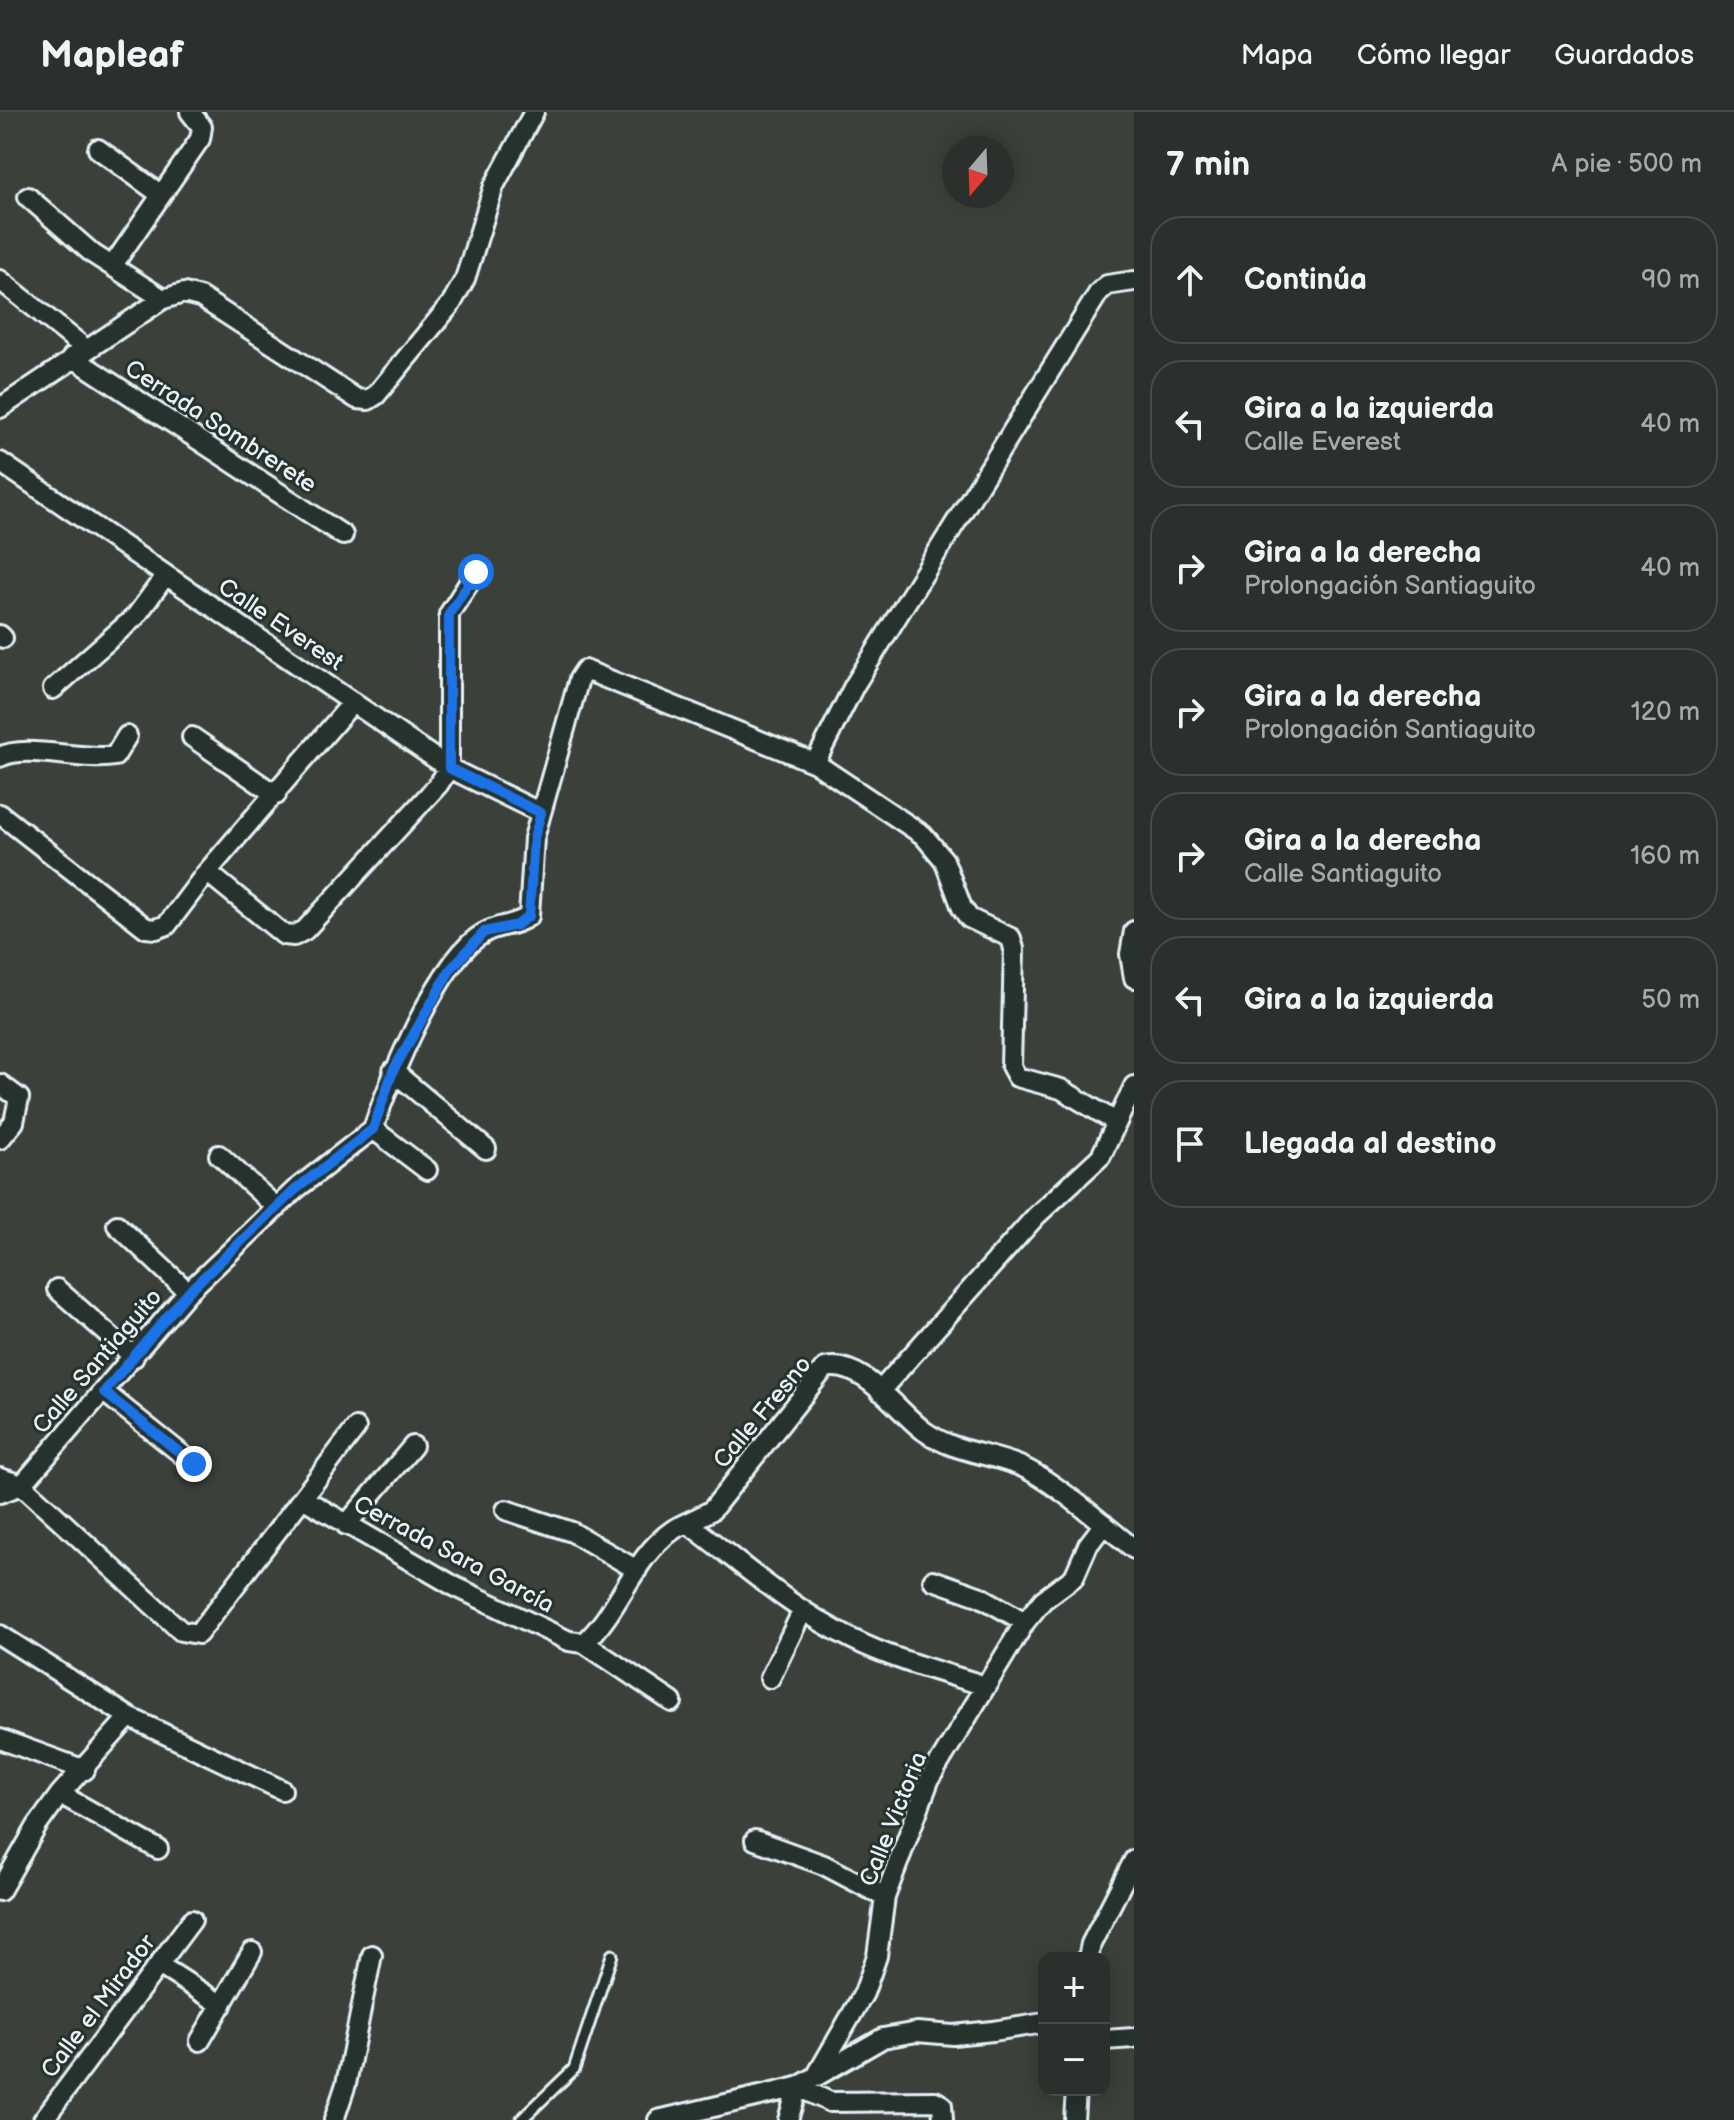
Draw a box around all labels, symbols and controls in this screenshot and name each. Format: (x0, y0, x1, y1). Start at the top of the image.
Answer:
text: Mapleaf (40, 33, 184, 78)
text: Mapa (1241, 39, 1313, 72)
text: Cómo llegar (1357, 39, 1510, 72)
text: Guardados (1554, 39, 1694, 72)
north arrow (942, 136, 1014, 208)
text: 7 min (1166, 144, 1250, 185)
text: A pie · 500 m (1552, 149, 1702, 180)
icon: ahead (1168, 258, 1212, 302)
text: Continúa (1244, 262, 1367, 298)
text: 90 m (1641, 265, 1700, 296)
street label: Cerrada Sombrerete (120, 354, 322, 499)
text: Gira a la izquierda (1244, 391, 1494, 427)
icon: left (1168, 402, 1212, 446)
text: 40 m (1640, 409, 1700, 440)
text: Calle Everest (1244, 427, 1401, 458)
text: Gira a la derecha (1244, 535, 1481, 571)
icon: right (1168, 546, 1212, 590)
text: 40 m (1640, 553, 1700, 584)
route start (458, 554, 494, 590)
text: Prolongación Santiaguito (1244, 571, 1536, 602)
street label: Calle Everest (213, 572, 349, 677)
text: Gira a la derecha (1244, 679, 1481, 715)
icon: right (1168, 690, 1212, 734)
text: 120 m (1631, 697, 1700, 728)
text: Prolongación Santiaguito (1244, 715, 1536, 746)
text: Gira a la derecha (1244, 823, 1481, 859)
icon: right (1168, 834, 1212, 878)
text: 160 m (1630, 841, 1700, 872)
text: Calle Santiaguito (1244, 859, 1442, 890)
icon: left (1168, 978, 1212, 1022)
text: Gira a la izquierda (1244, 982, 1494, 1018)
text: 50 m (1641, 985, 1700, 1016)
icon: arrive (1168, 1122, 1212, 1166)
text: Llegada al destino (1244, 1126, 1497, 1162)
street label: Calle Santiaguito (26, 1283, 168, 1440)
street label: Calle Fresno (707, 1350, 818, 1474)
route end (176, 1446, 212, 1482)
street label: Cerrada Sara García (348, 1489, 559, 1620)
street label: Calle Victoria (853, 1748, 934, 1891)
street label: Calle el Mirador (35, 1929, 162, 2084)
map controls (1038, 1952, 1110, 2096)
button: + (1038, 1952, 1110, 2024)
button: − (1038, 2024, 1110, 2096)

